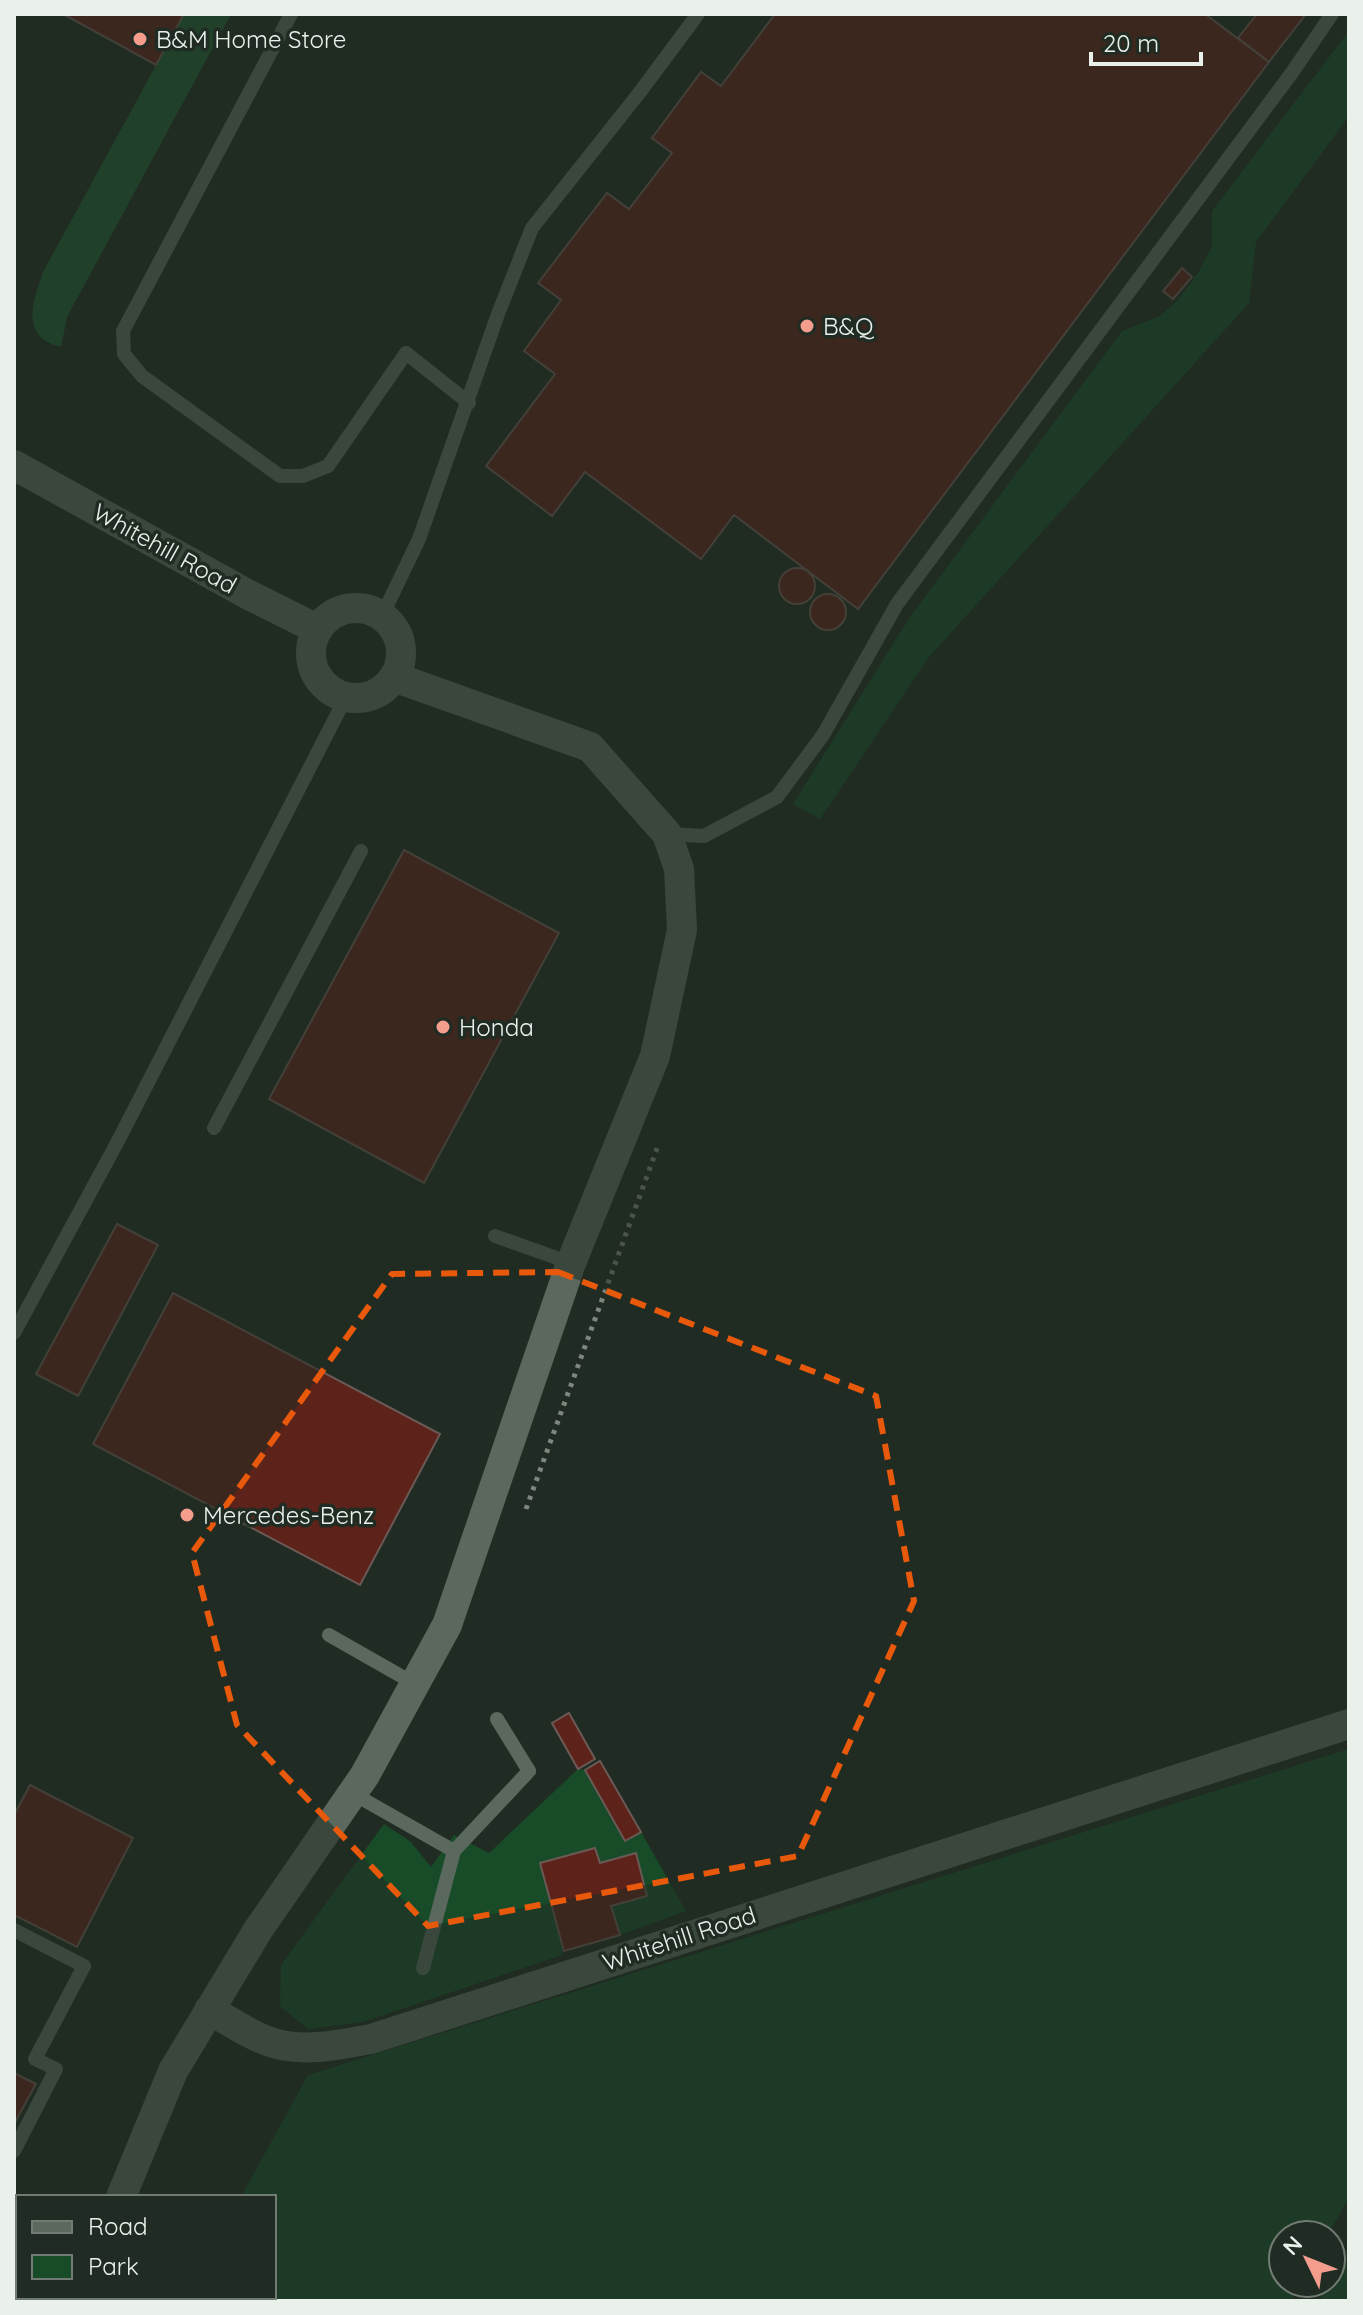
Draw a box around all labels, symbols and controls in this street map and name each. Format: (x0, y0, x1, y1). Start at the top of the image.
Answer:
scale bar (1091, 16, 1201, 66)
place label: B&M Home Store (156, 24, 346, 54)
text: 20 m (1103, 28, 1159, 58)
marker: B&M Home Store (131, 30, 149, 48)
place label: B&Q (823, 311, 875, 341)
marker: B&Q (798, 317, 816, 335)
street label: Whitehill Road (88, 496, 242, 600)
place label: Honda (459, 1012, 534, 1042)
marker: Honda (434, 1018, 452, 1036)
place label: Mercedes-Benz (203, 1500, 374, 1530)
marker: Mercedes-Benz (178, 1506, 196, 1524)
street label: Whitehill Road (599, 1899, 759, 1977)
legend (16, 2195, 276, 2299)
text: Road (88, 2211, 148, 2241)
north arrow (1267, 2219, 1347, 2299)
text: N (1277, 2230, 1308, 2261)
text: Park (88, 2251, 139, 2281)

